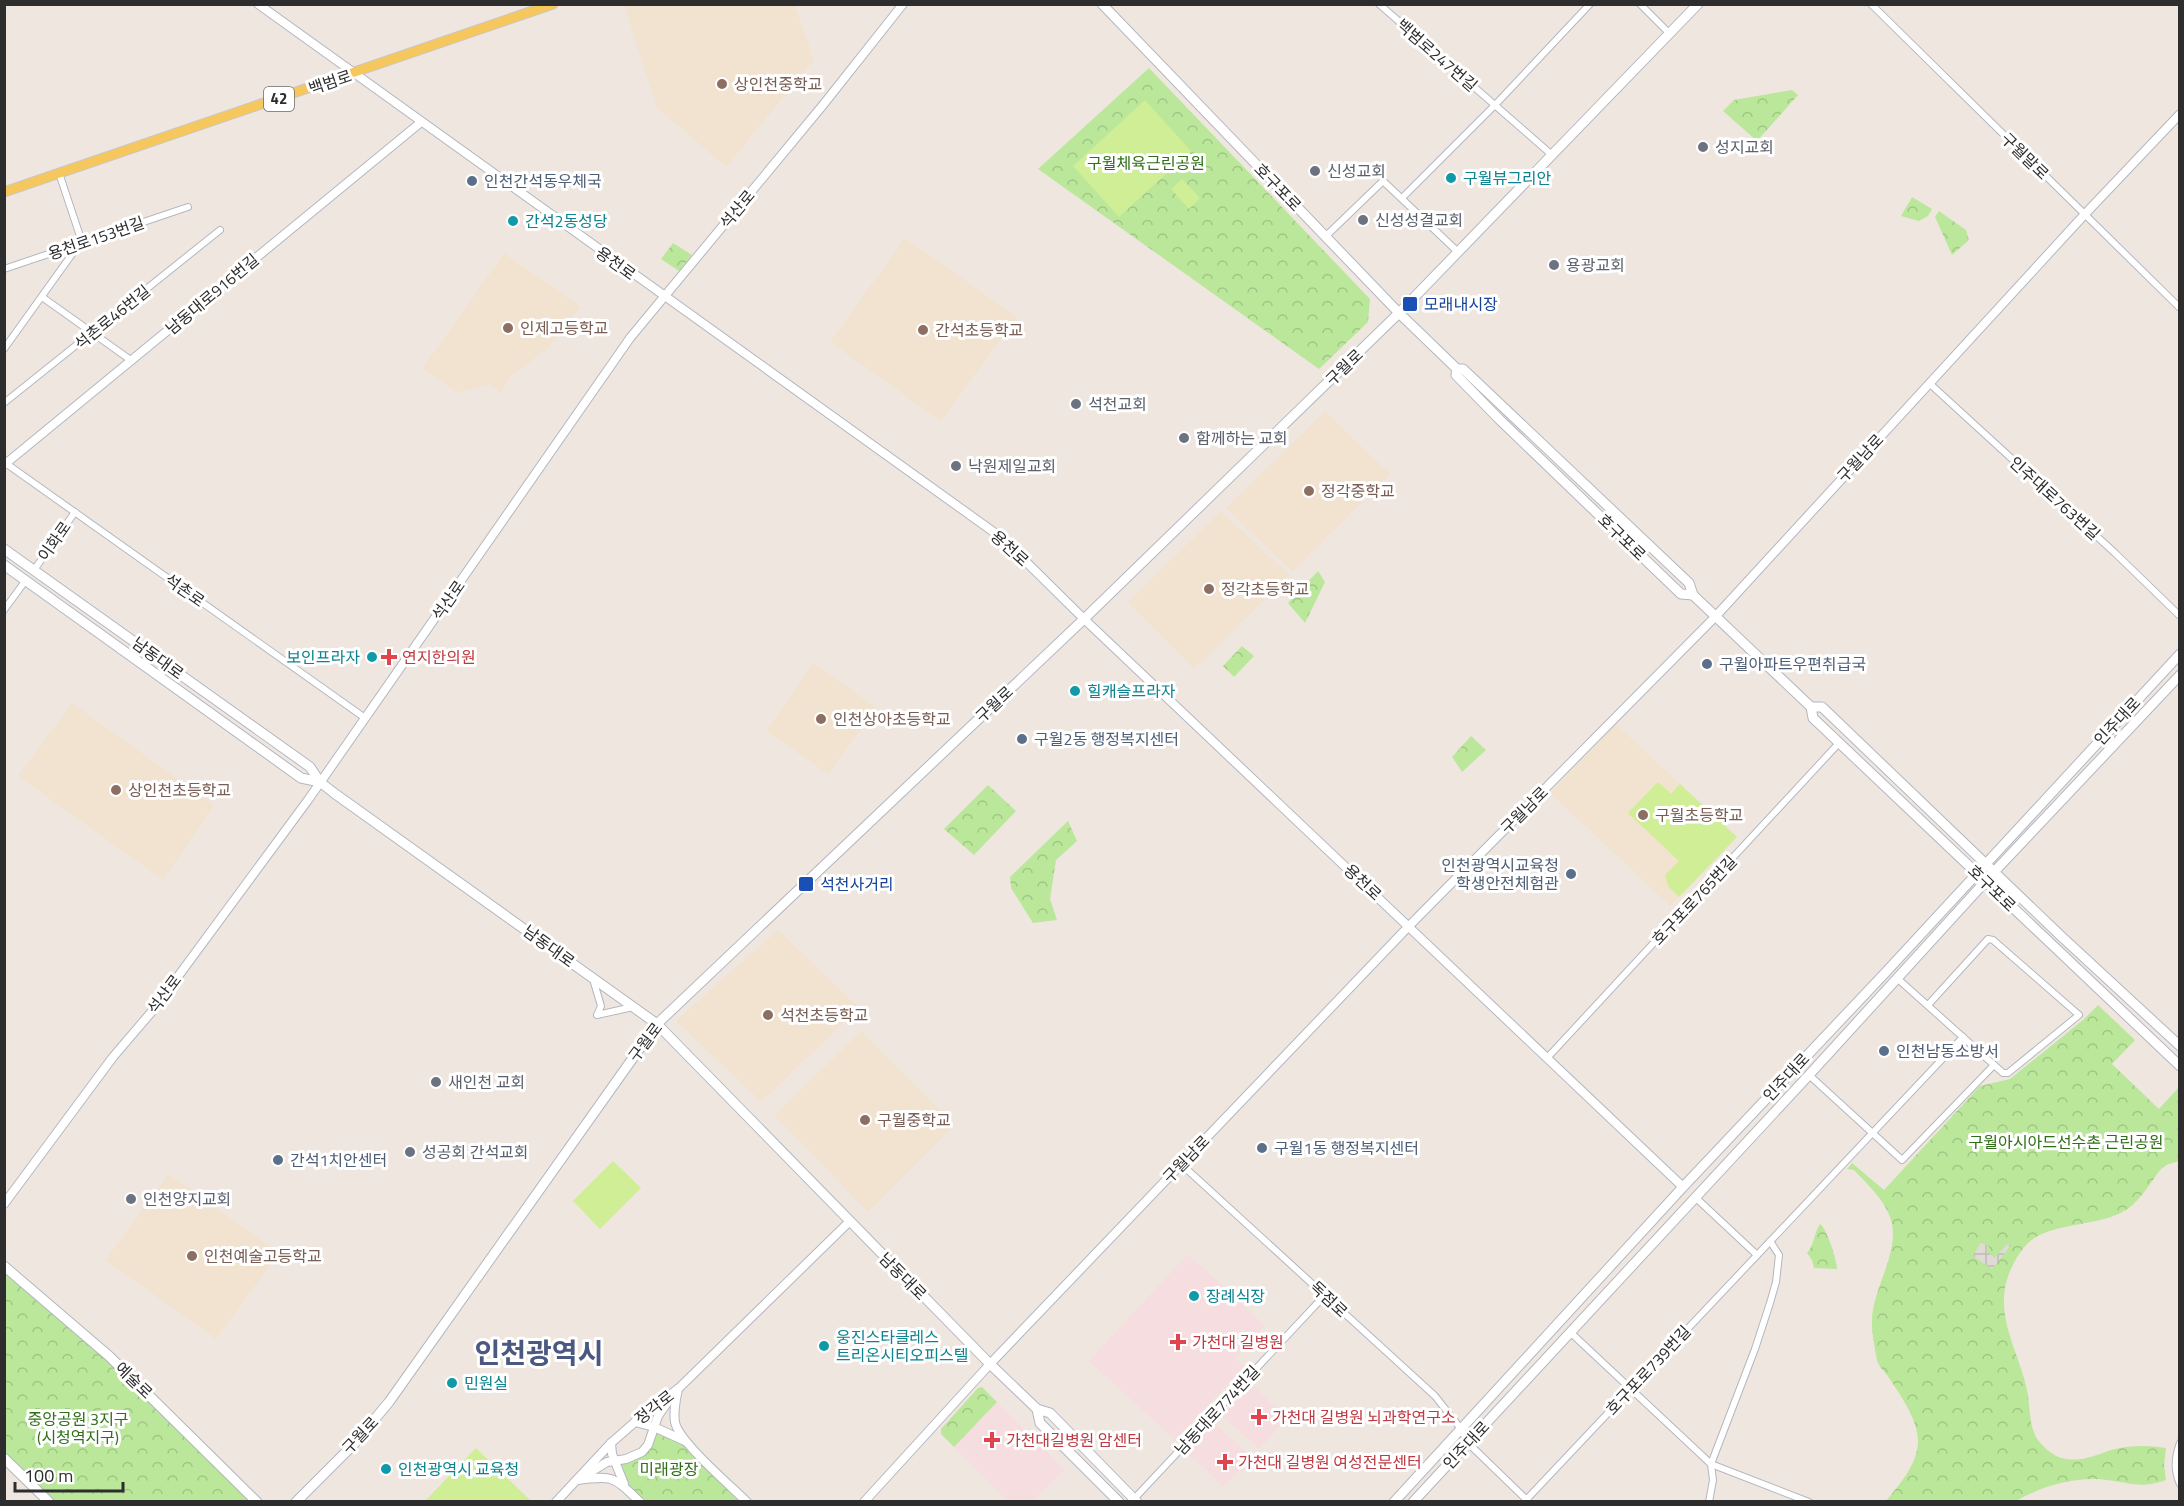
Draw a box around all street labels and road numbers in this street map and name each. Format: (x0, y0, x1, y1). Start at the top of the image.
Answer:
street label: 백범로247번길 (1391, 13, 1483, 97)
street label: 백범로 (305, 63, 355, 101)
road number: 42 (264, 87, 294, 111)
street label: 구월말로 (1995, 127, 2055, 185)
street label: 호구포로 (1249, 157, 1307, 217)
street label: 석산로 (714, 184, 761, 234)
street label: 용천로153번길 (45, 210, 147, 266)
street label: 용천로 (591, 240, 641, 286)
street label: 남동대로916번길 (160, 248, 264, 340)
street label: 석촌로46번길 (69, 279, 155, 355)
street label: 구월로 (1320, 343, 1368, 391)
street label: 구월남로 (1831, 428, 1889, 488)
street label: 인주대로763번길 (2004, 451, 2106, 545)
street label: 호구포로 (1592, 508, 1652, 566)
street label: 이화로 (32, 516, 77, 566)
street label: 용천로 (986, 524, 1035, 572)
street label: 석촌로 (160, 568, 210, 613)
street label: 석산로 (426, 575, 471, 625)
street label: 남동대로 (127, 631, 189, 685)
street label: 구월로 (970, 680, 1019, 728)
street label: 인주대로 (2088, 691, 2146, 751)
street label: 구월남로 (1495, 781, 1553, 839)
street label: 호구포로765번길 (1646, 850, 1742, 950)
street label: 용천로 (1339, 858, 1388, 906)
street label: 호구포로 (1962, 859, 2022, 917)
street label: 남동대로 (518, 919, 580, 973)
street label: 석산로 (141, 969, 187, 1019)
street label: 구월로 (622, 1017, 668, 1067)
street label: 인주대로 (1757, 1047, 1815, 1107)
street label: 구월남로 (1157, 1129, 1215, 1189)
street label: 남동대로 (874, 1247, 932, 1305)
street label: 독점로 (1305, 1275, 1354, 1323)
street label: 호구포로739번길 (1600, 1320, 1696, 1420)
street label: 예술로 (110, 1356, 158, 1404)
street label: 남동대로774번길 (1169, 1360, 1265, 1460)
street label: 정각로 (629, 1384, 679, 1430)
street label: 구월로 (336, 1410, 384, 1459)
street label: 인주대로 (1437, 1415, 1495, 1475)

